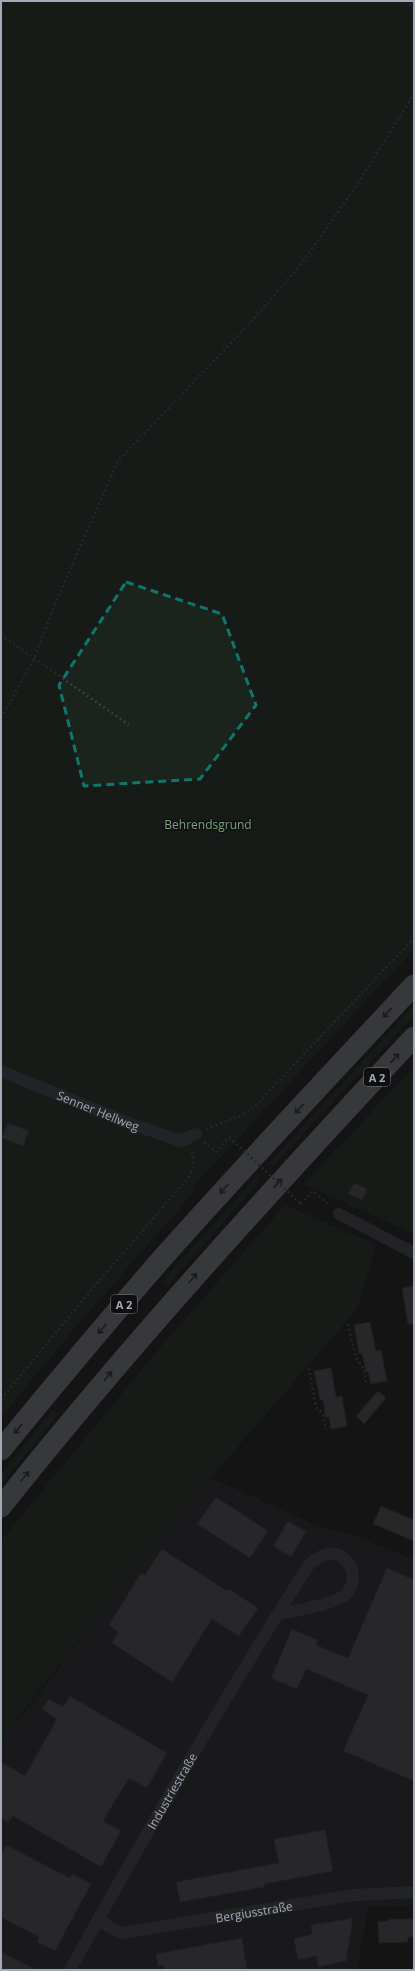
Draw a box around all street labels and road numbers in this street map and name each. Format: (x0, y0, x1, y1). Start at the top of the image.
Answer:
road number: A 2 (364, 1068, 390, 1086)
street label: Senner Hellweg (55, 1086, 142, 1135)
road number: A 2 (111, 1295, 137, 1313)
street label: Industriestraße (143, 1749, 201, 1832)
street label: Bergiusstraße (214, 1897, 294, 1926)

